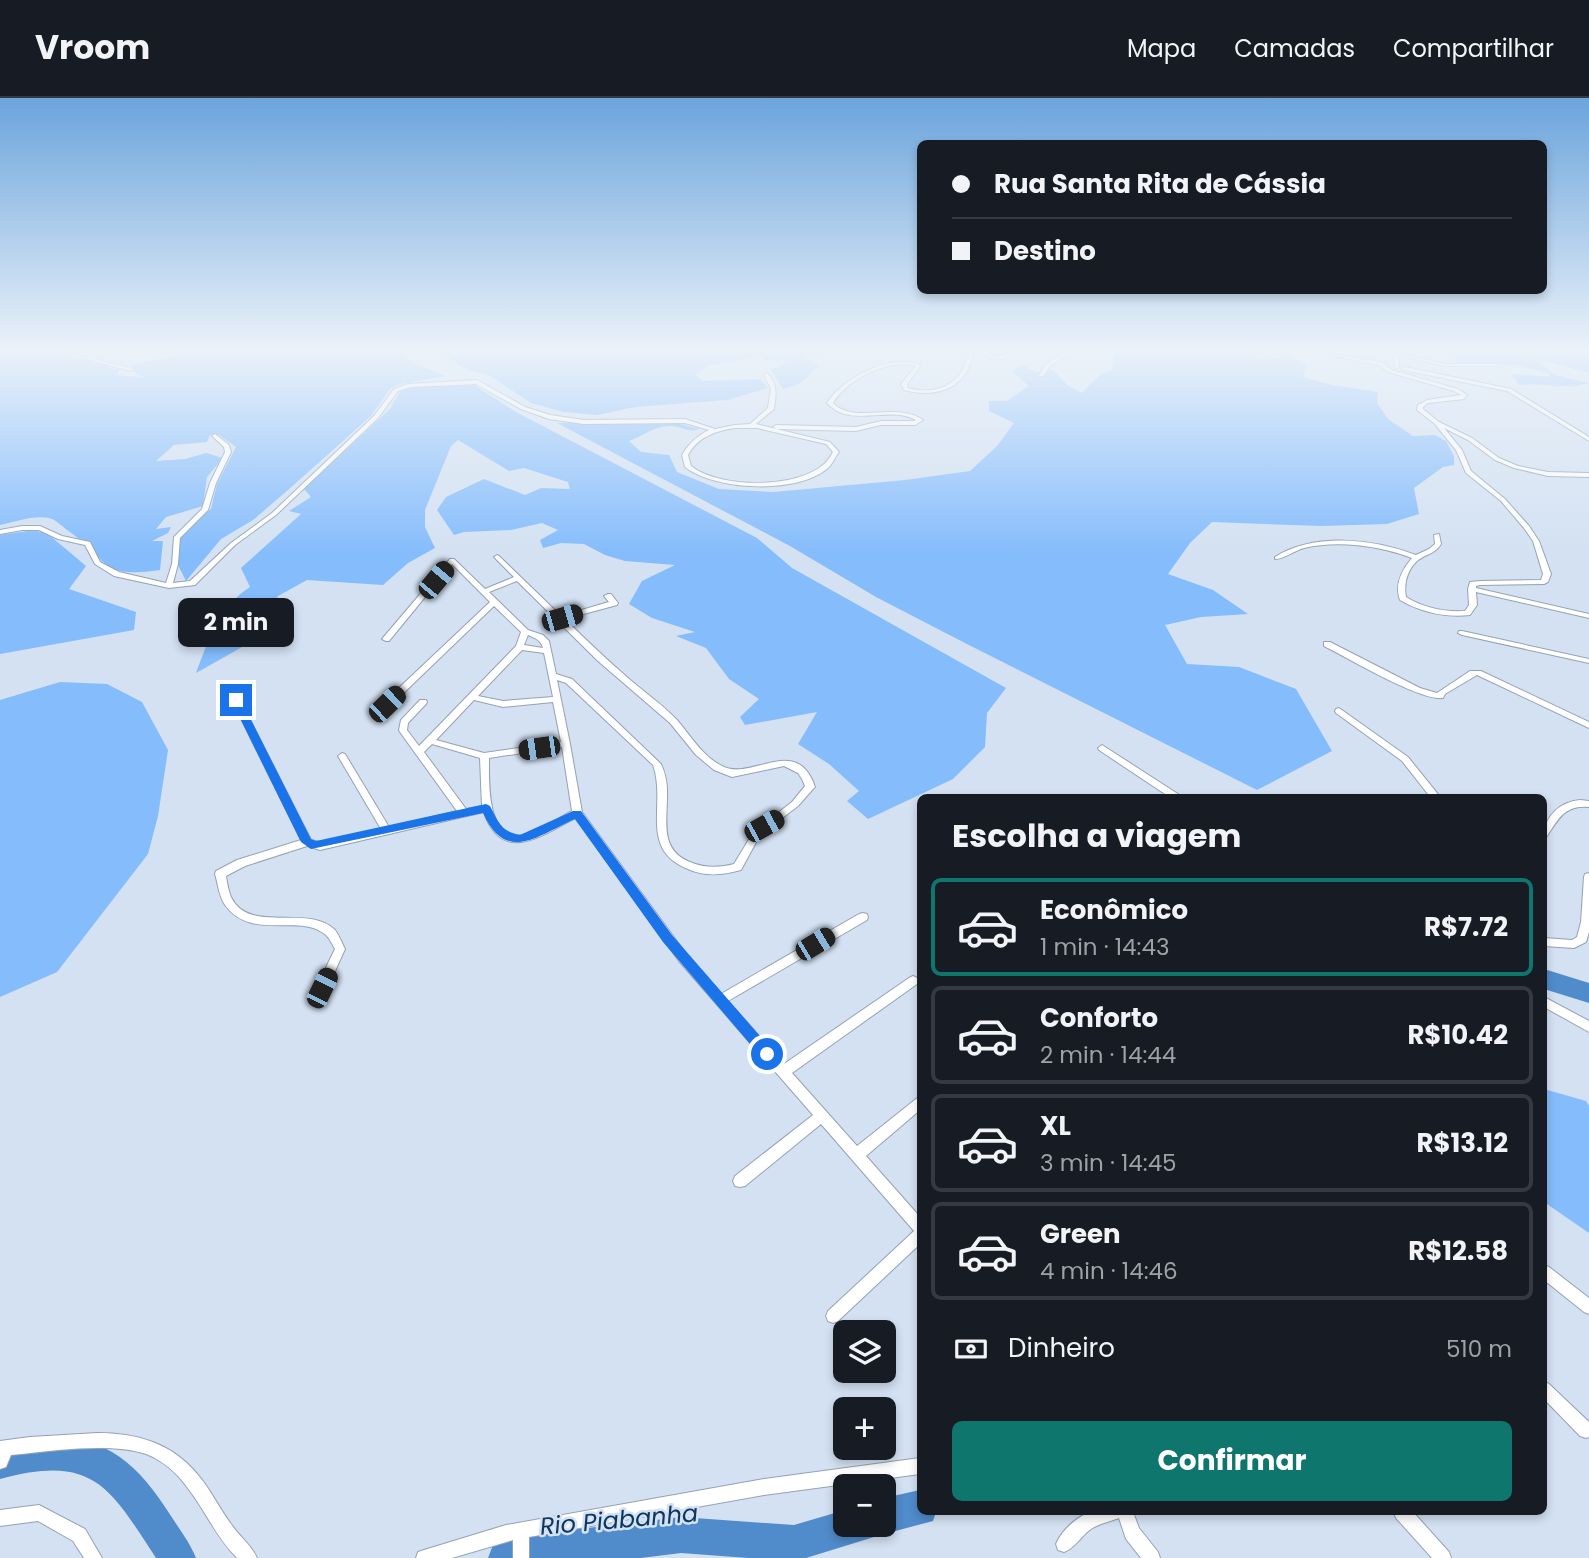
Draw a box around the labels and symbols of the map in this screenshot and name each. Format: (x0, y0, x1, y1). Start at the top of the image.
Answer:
car (415, 557, 458, 603)
callout: 2 min (178, 598, 294, 648)
car (539, 602, 586, 634)
car (365, 682, 410, 726)
route end (220, 684, 252, 716)
car (517, 735, 562, 761)
car (741, 807, 788, 845)
car (792, 924, 839, 964)
car (304, 965, 341, 1011)
route start (751, 1038, 783, 1070)
water label: Rio Piabanha (539, 1496, 699, 1543)

